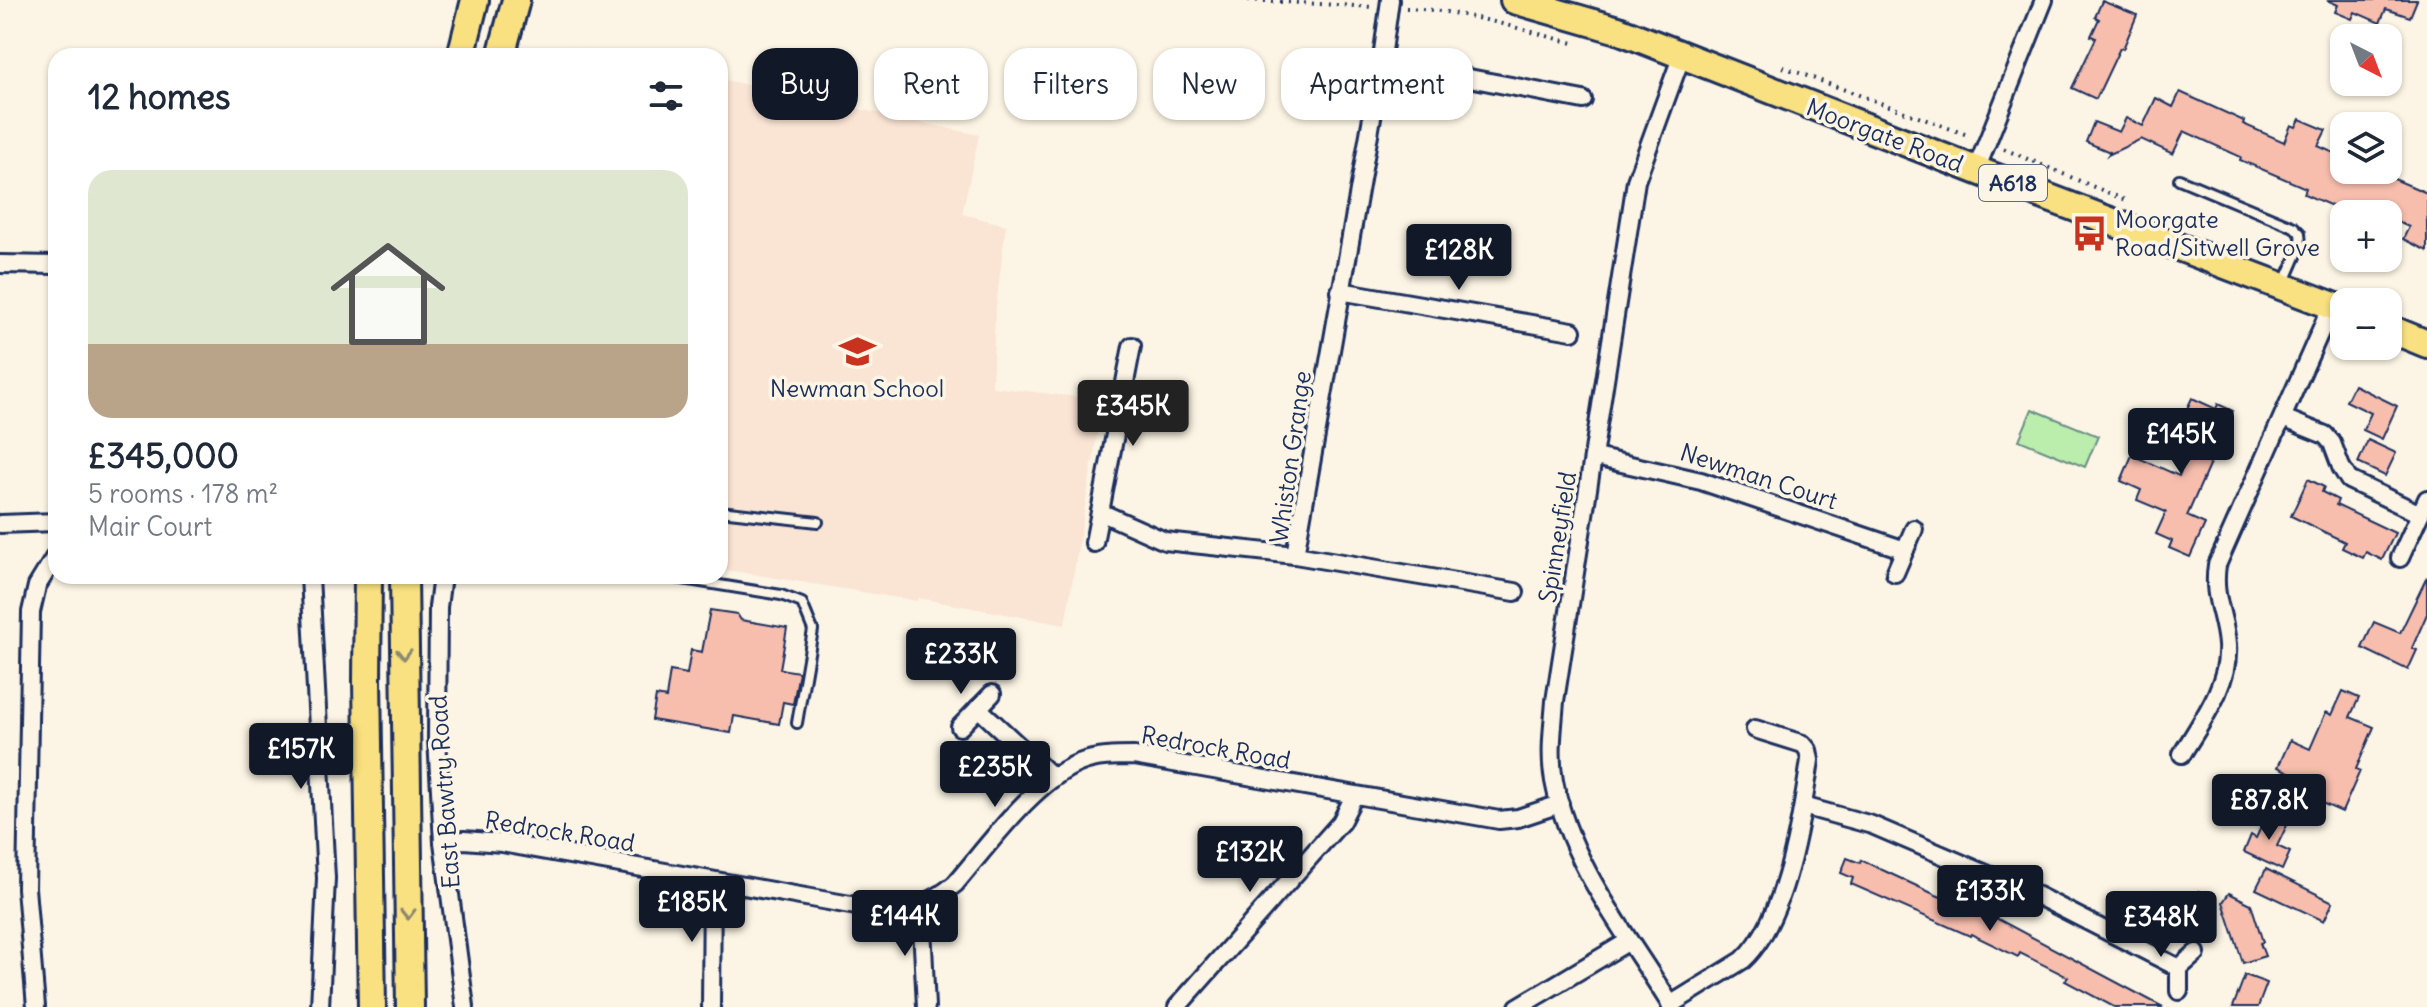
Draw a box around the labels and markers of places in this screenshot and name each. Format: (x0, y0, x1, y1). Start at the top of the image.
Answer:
place label: Moorgate Road/Sitwell Grove (2115, 204, 2320, 262)
bus stop icon: Moorgate Road/Sitwell Grove (2070, 214, 2108, 252)
pin: £128K (1403, 224, 1515, 292)
school or university icon: Newman School (838, 332, 876, 370)
place label: Newman School (770, 373, 944, 403)
pin: £345K (1077, 380, 1189, 448)
pin: £145K (2125, 408, 2237, 476)
pin: £233K (905, 628, 1017, 696)
pin: £157K (245, 723, 357, 791)
pin: £235K (939, 741, 1051, 809)
pin: £87.8K (2204, 774, 2334, 842)
pin: £132K (1194, 826, 1306, 894)
pin: £133K (1934, 865, 2046, 933)
pin: £185K (636, 876, 748, 944)
pin: £144K (849, 890, 961, 958)
pin: £348K (2105, 891, 2217, 959)

